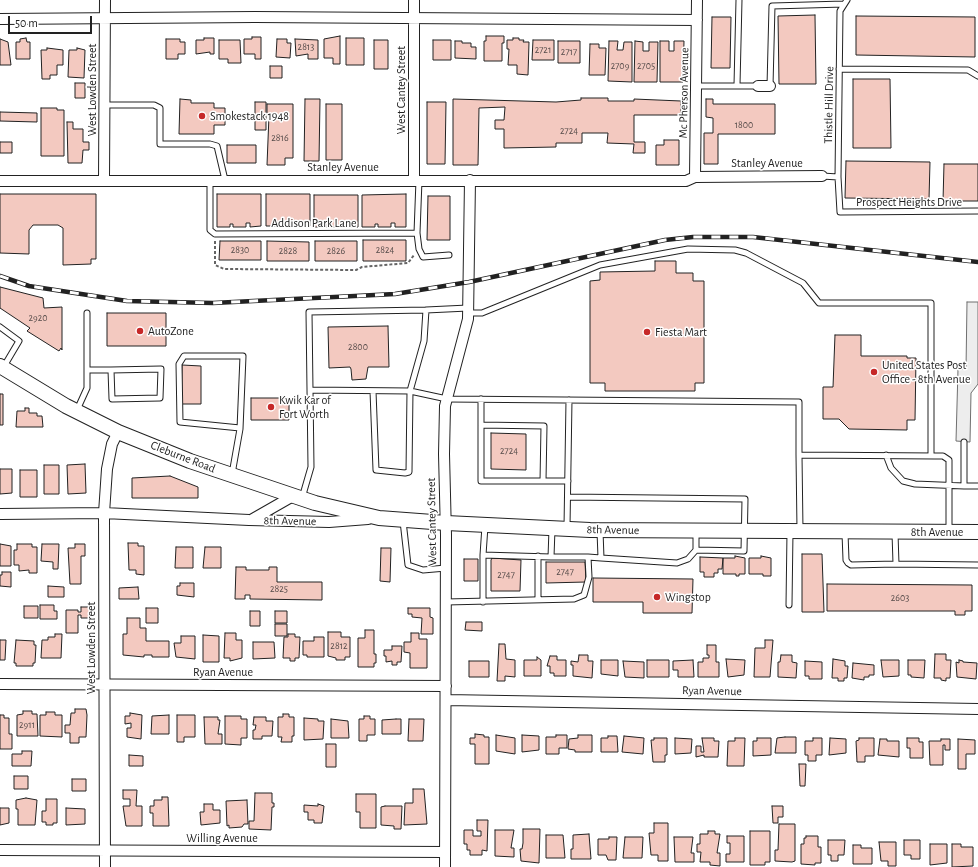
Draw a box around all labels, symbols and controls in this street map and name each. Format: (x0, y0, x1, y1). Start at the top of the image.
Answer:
scale bar (10, 8, 94, 34)
text: 50 m (15, 17, 38, 29)
house number: 2813 (298, 41, 314, 53)
street label: West Lowden Street (85, 44, 99, 136)
house number: 2721 (535, 44, 551, 56)
street label: West Cantey Street (394, 46, 408, 134)
house number: 2717 (561, 46, 577, 58)
street label: Mc Pherson Avenue (676, 47, 692, 139)
house number: 2709 (611, 60, 629, 72)
house number: 2705 (637, 60, 655, 72)
street label: Thistle Hill Drive (821, 66, 837, 144)
place label: Smokestack 1948 (210, 109, 289, 123)
marker: Smokestack 1948 (197, 111, 207, 121)
house number: 1800 (735, 119, 753, 131)
house number: 2724 (560, 125, 578, 137)
house number: 2816 (271, 132, 289, 144)
street label: Stanley Avenue (731, 156, 803, 170)
street label: Stanley Avenue (307, 160, 379, 174)
street label: Prospect Heights Drive (856, 195, 962, 209)
street label: Addison Park Lane (271, 216, 357, 230)
house number: 2830 (231, 244, 249, 256)
house number: 2824 (376, 244, 394, 256)
house number: 2828 (279, 245, 297, 257)
house number: 2826 (327, 245, 345, 257)
house number: 2920 (28, 312, 48, 324)
place label: AutoZone (148, 324, 194, 338)
place label: Fiesta Mart (655, 325, 707, 339)
marker: AutoZone (135, 326, 145, 336)
marker: Fiesta Mart (642, 327, 652, 337)
house number: 2800 (348, 341, 368, 353)
place label: United States Post Office - 8th Avenue (882, 358, 970, 386)
marker: United States Post Office - 8th Avenue (869, 367, 879, 377)
place label: Kwik Kar of Fort Worth (279, 393, 331, 421)
marker: Kwik Kar of Fort Worth (266, 402, 276, 412)
street label: Cleburne Road (149, 438, 217, 476)
house number: 2724 (500, 445, 518, 457)
street label: West Cantey Street (424, 478, 440, 566)
street label: 8th Avenue (264, 513, 316, 529)
street label: 8th Avenue (587, 522, 639, 538)
street label: 8th Avenue (911, 525, 963, 539)
house number: 2747 (556, 566, 574, 578)
house number: 2747 (497, 569, 515, 581)
house number: 2825 (270, 583, 288, 595)
place label: Wingstop (665, 590, 711, 604)
marker: Wingstop (652, 592, 662, 602)
house number: 2603 (891, 592, 909, 604)
street label: West Lowden Street (84, 602, 98, 694)
house number: 2812 (330, 640, 348, 652)
street label: Ryan Avenue (193, 665, 253, 679)
street label: Ryan Avenue (682, 683, 742, 699)
house number: 2911 (19, 719, 35, 731)
street label: Willing Avenue (186, 831, 258, 845)

